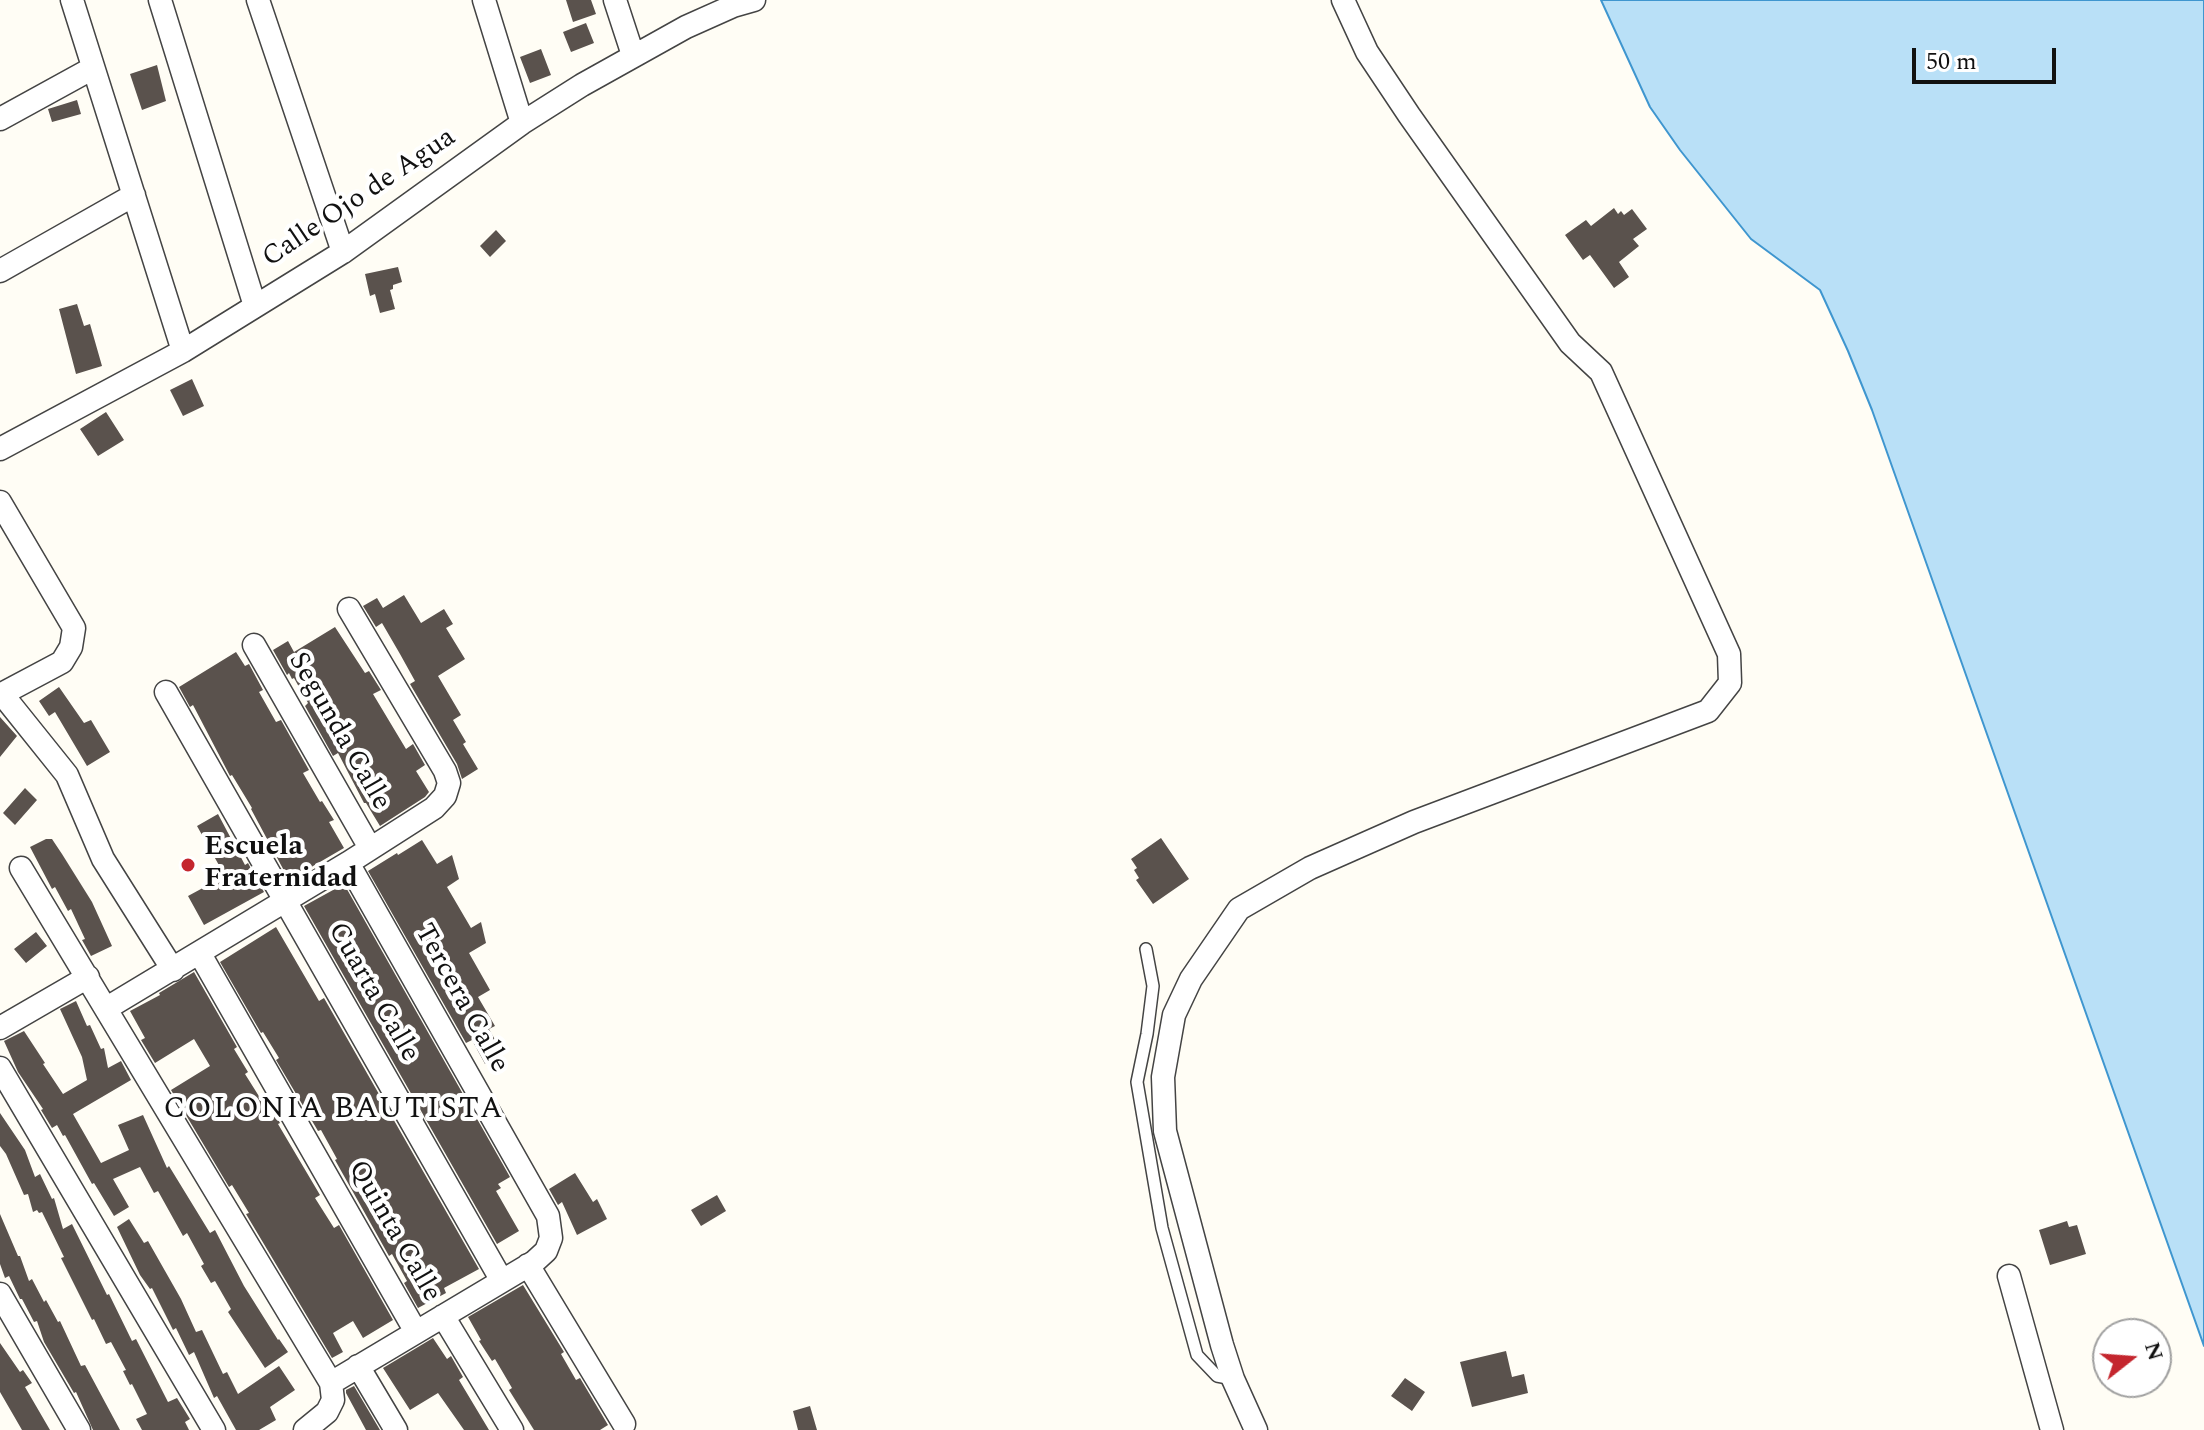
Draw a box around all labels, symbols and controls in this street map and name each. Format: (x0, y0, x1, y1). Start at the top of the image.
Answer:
scale bar (1916, 32, 2060, 82)
text: 50 m (1926, 44, 1977, 80)
street label: Calle Ojo de Agua (257, 122, 463, 276)
street label: Segunda Calle (279, 647, 397, 817)
place label: Escuela Fraternidad (204, 832, 358, 898)
marker: Escuela Fraternidad (179, 856, 197, 874)
street label: Cuarta Calle (319, 917, 425, 1069)
street label: Tercera Calle (405, 919, 515, 1079)
district label: COLONIA BAUTISTA (164, 1093, 504, 1129)
street label: Quinta Calle (339, 1155, 447, 1309)
north arrow (2092, 1318, 2172, 1398)
text: N (2135, 1338, 2172, 1365)

